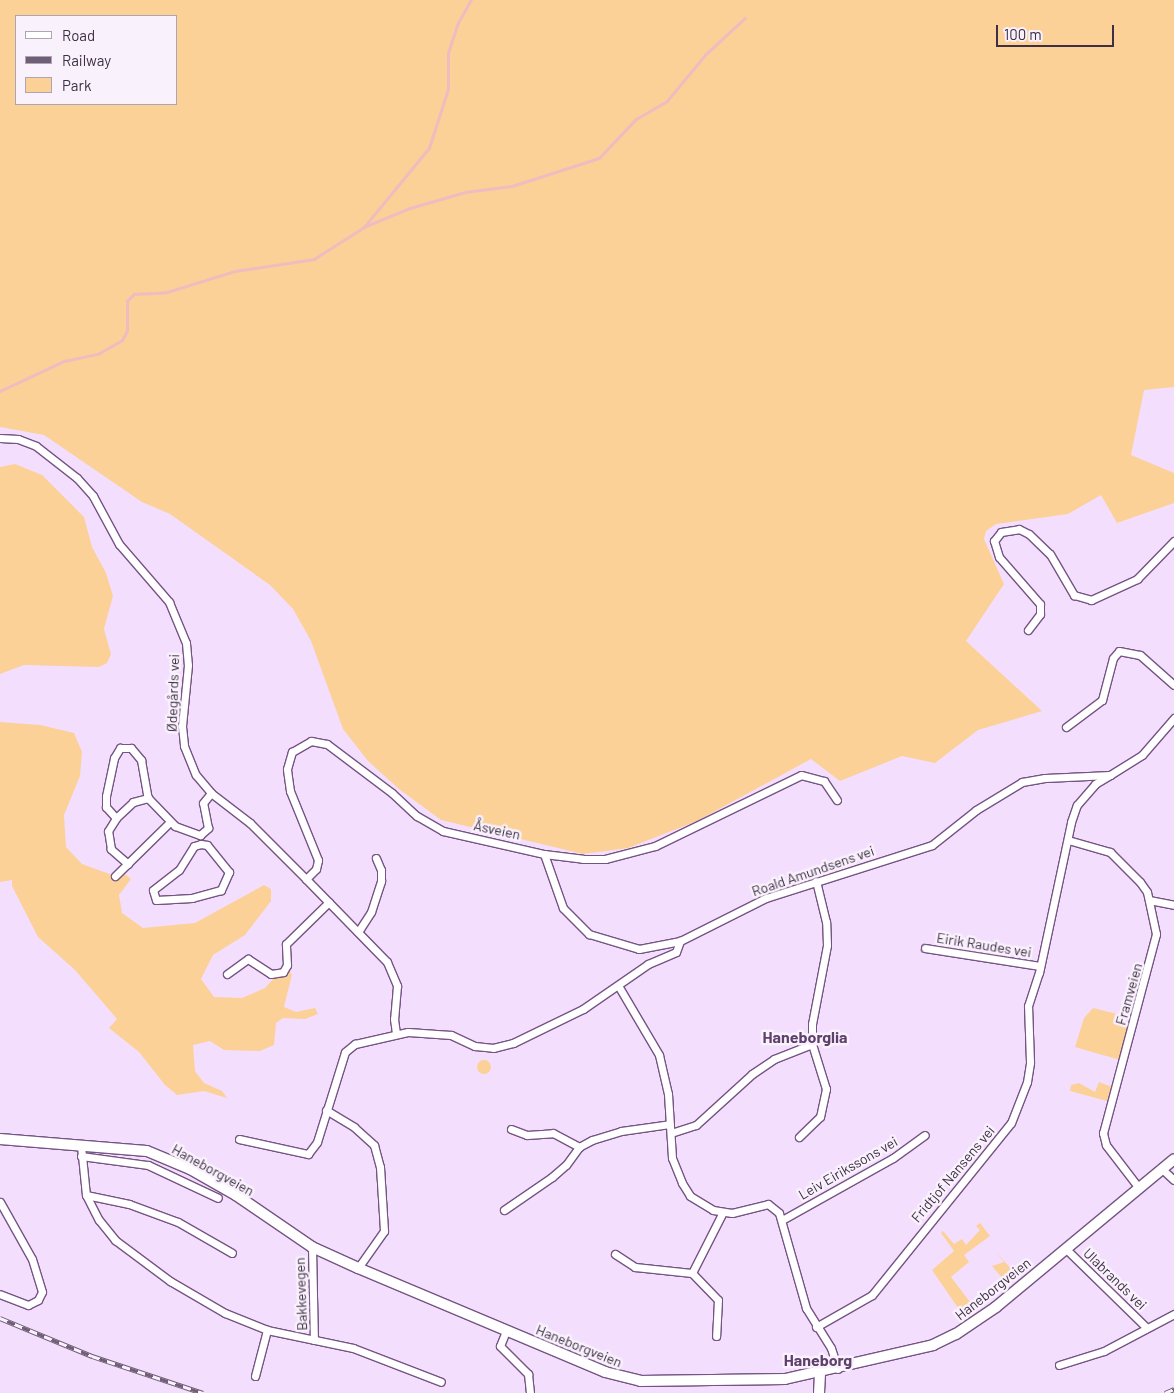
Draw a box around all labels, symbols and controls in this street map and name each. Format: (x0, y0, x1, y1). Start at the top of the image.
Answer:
legend (15, 15, 178, 105)
scale bar (999, 15, 1116, 47)
text: 100 m (1004, 25, 1042, 43)
text: Road (62, 26, 95, 44)
text: Railway (62, 51, 111, 69)
text: Park (62, 76, 91, 94)
street label: Ødegårds vei (163, 654, 183, 732)
street label: Åsveien (472, 817, 522, 843)
street label: Roald Amundsens vei (750, 842, 876, 900)
street label: Eirik Raudes vei (935, 929, 1033, 961)
street label: Framveien (1112, 961, 1146, 1027)
district label: Haneborglia (763, 1027, 847, 1047)
street label: Fridtjof Nansens vei (908, 1122, 998, 1226)
street label: Leiv Eirikssons vei (796, 1133, 900, 1203)
street label: Haneborgveien (169, 1141, 257, 1199)
street label: Ulabrands vei (1080, 1245, 1150, 1313)
street label: Haneborgveien (952, 1254, 1034, 1324)
street label: Bakkevegen (291, 1257, 311, 1331)
street label: Haneborgveien (534, 1321, 624, 1371)
district label: Haneborg (784, 1350, 852, 1370)

